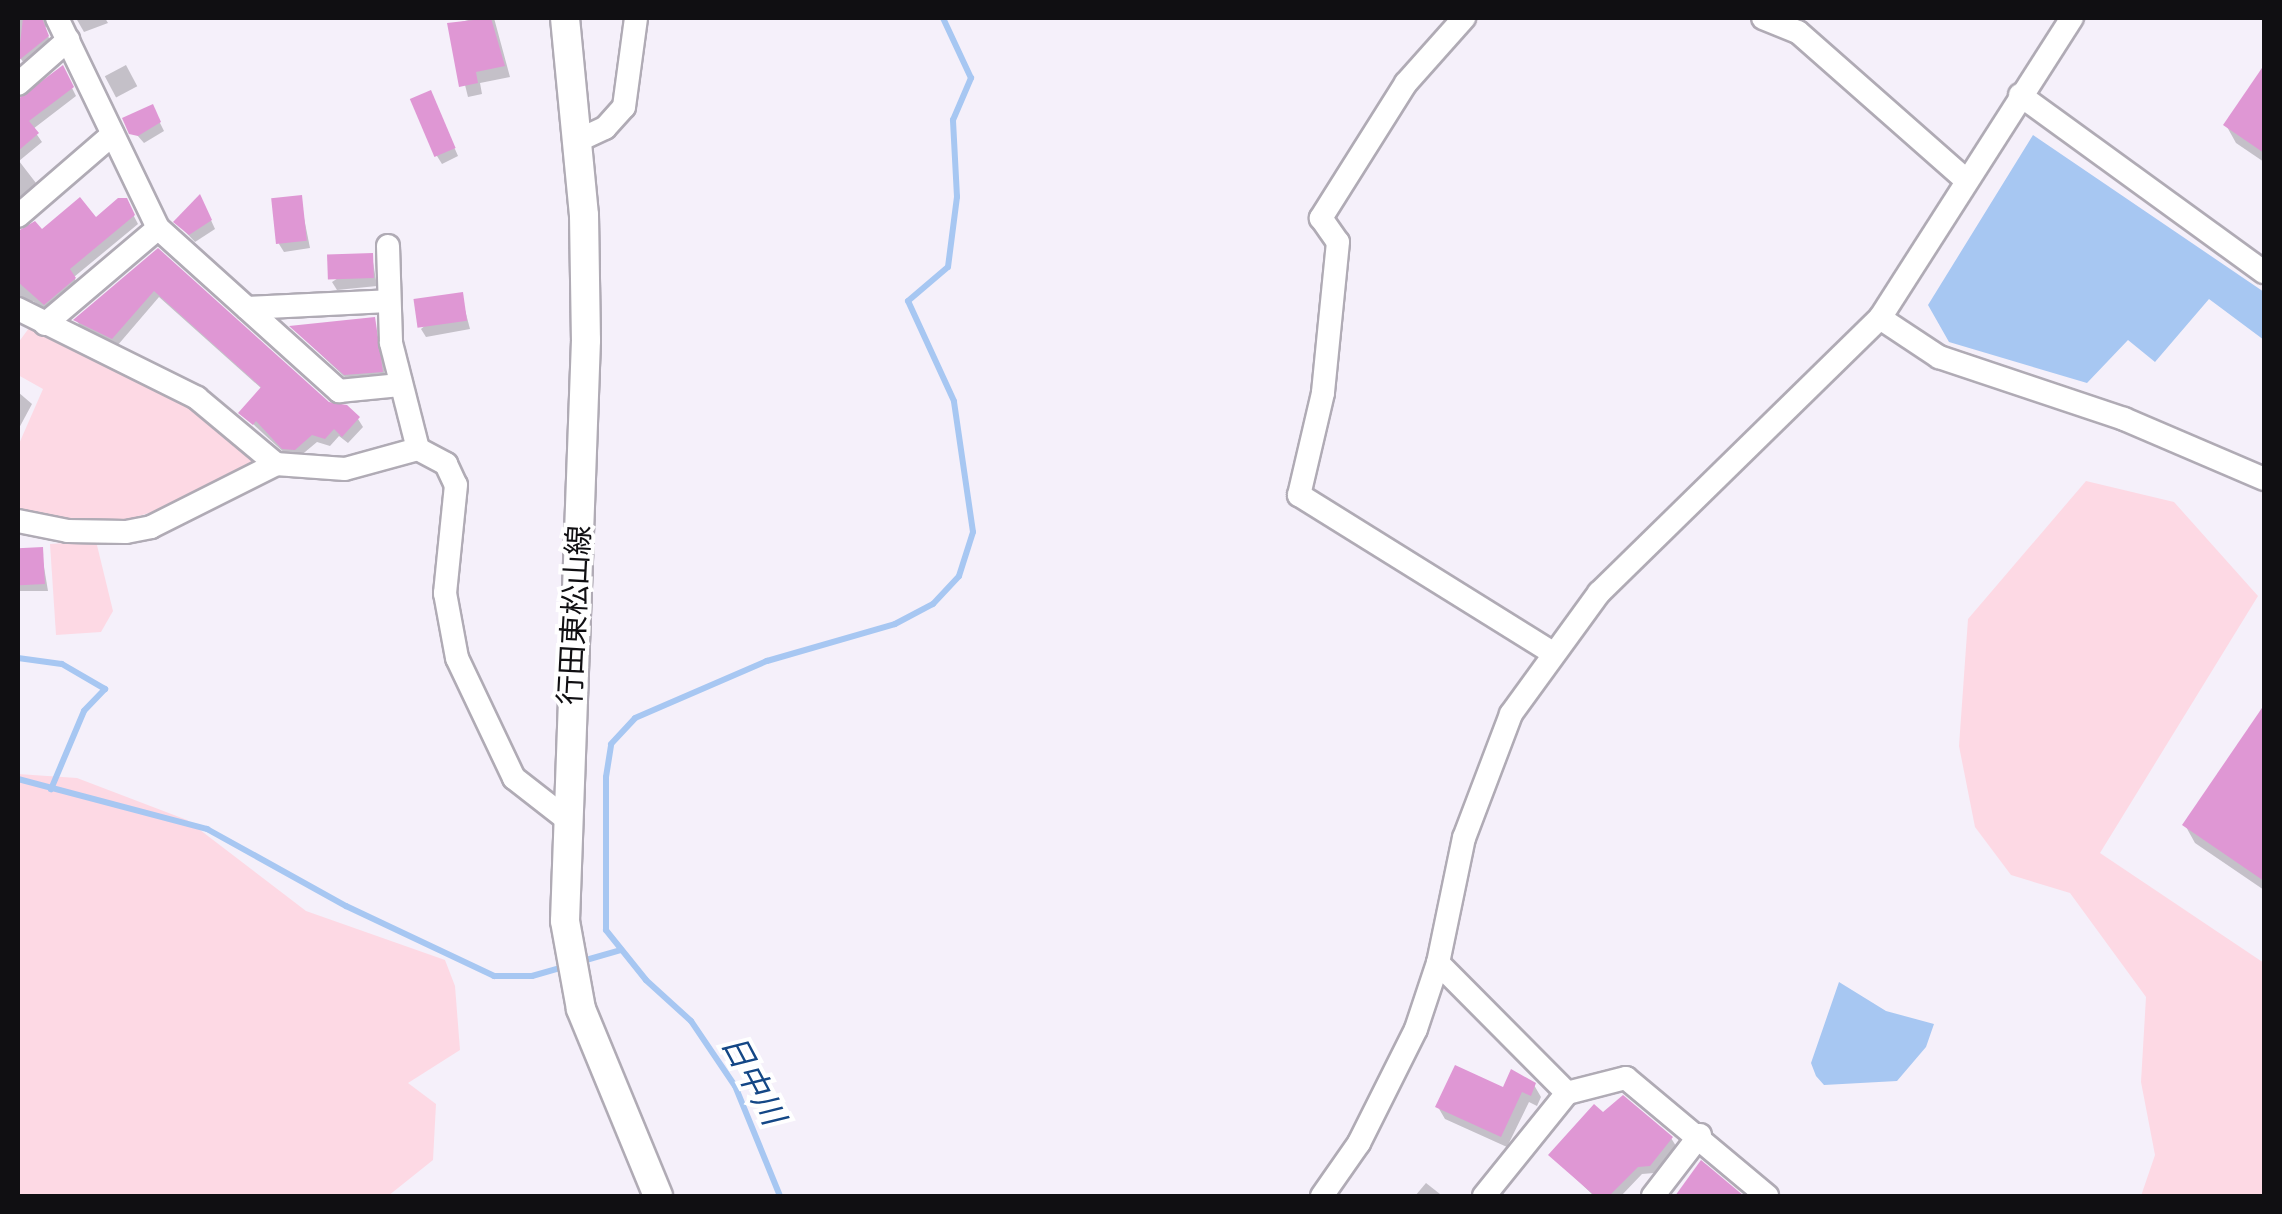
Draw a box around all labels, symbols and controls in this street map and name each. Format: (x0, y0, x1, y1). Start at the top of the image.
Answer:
street label: 行田東松山線 (551, 524, 597, 706)
water label: 日中川 (714, 1029, 792, 1131)

